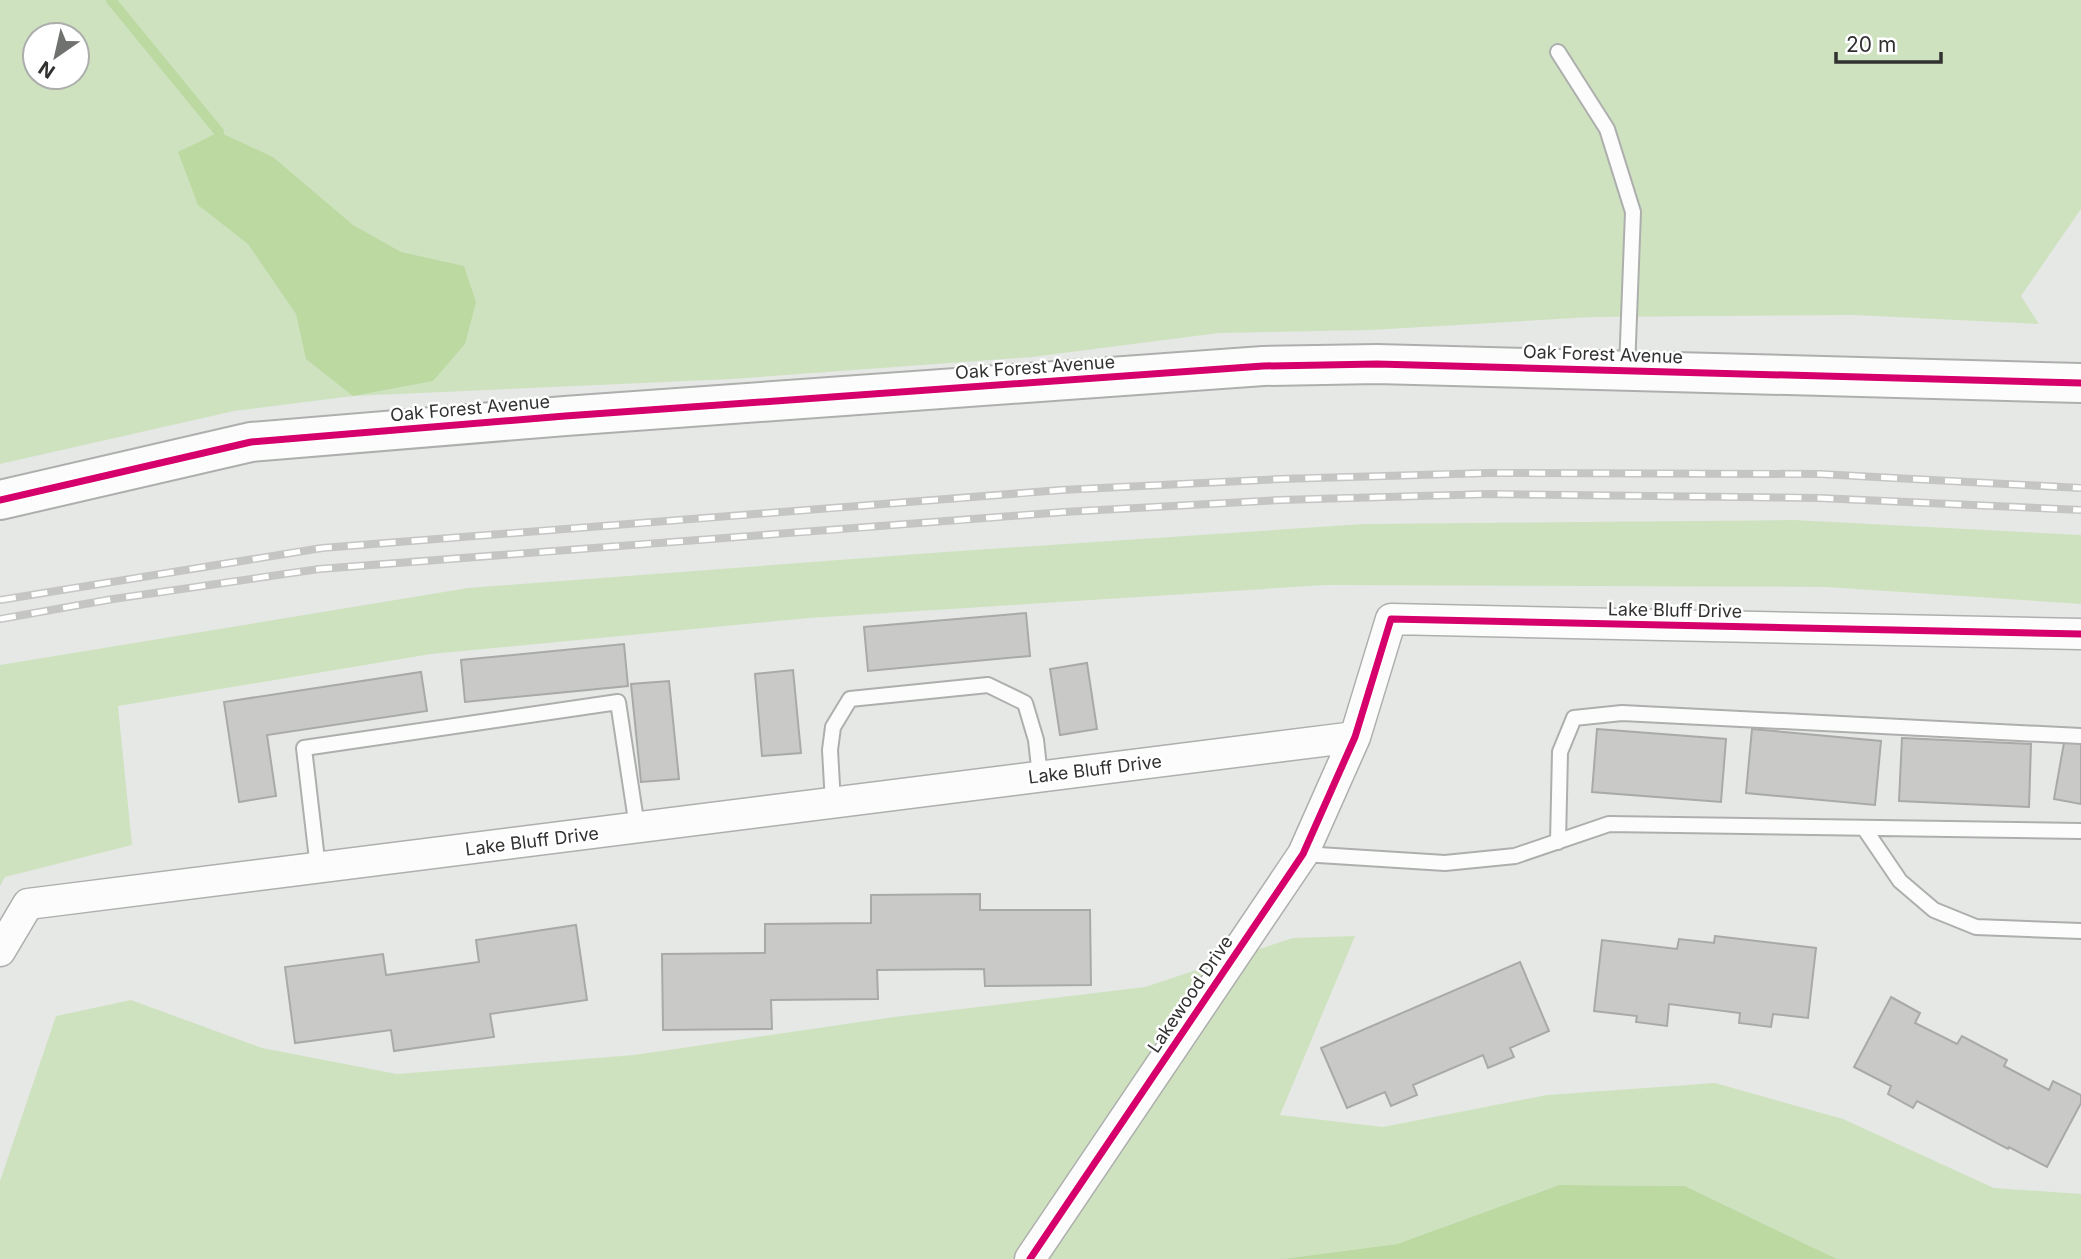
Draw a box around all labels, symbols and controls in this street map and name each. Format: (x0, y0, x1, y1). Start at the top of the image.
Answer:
north arrow (21, 21, 91, 91)
scale bar (1836, 21, 1941, 65)
text: 20 m (1846, 32, 1896, 57)
text: N (34, 56, 59, 83)
street label: Oak Forest Avenue (1523, 341, 1683, 367)
street label: Oak Forest Avenue (954, 351, 1116, 383)
street label: Oak Forest Avenue (389, 391, 551, 425)
street label: Lake Bluff Drive (1608, 598, 1742, 622)
street label: Lake Bluff Drive (1027, 750, 1163, 788)
street label: Lake Bluff Drive (464, 822, 600, 860)
street label: Lakewood Drive (1143, 931, 1237, 1057)

